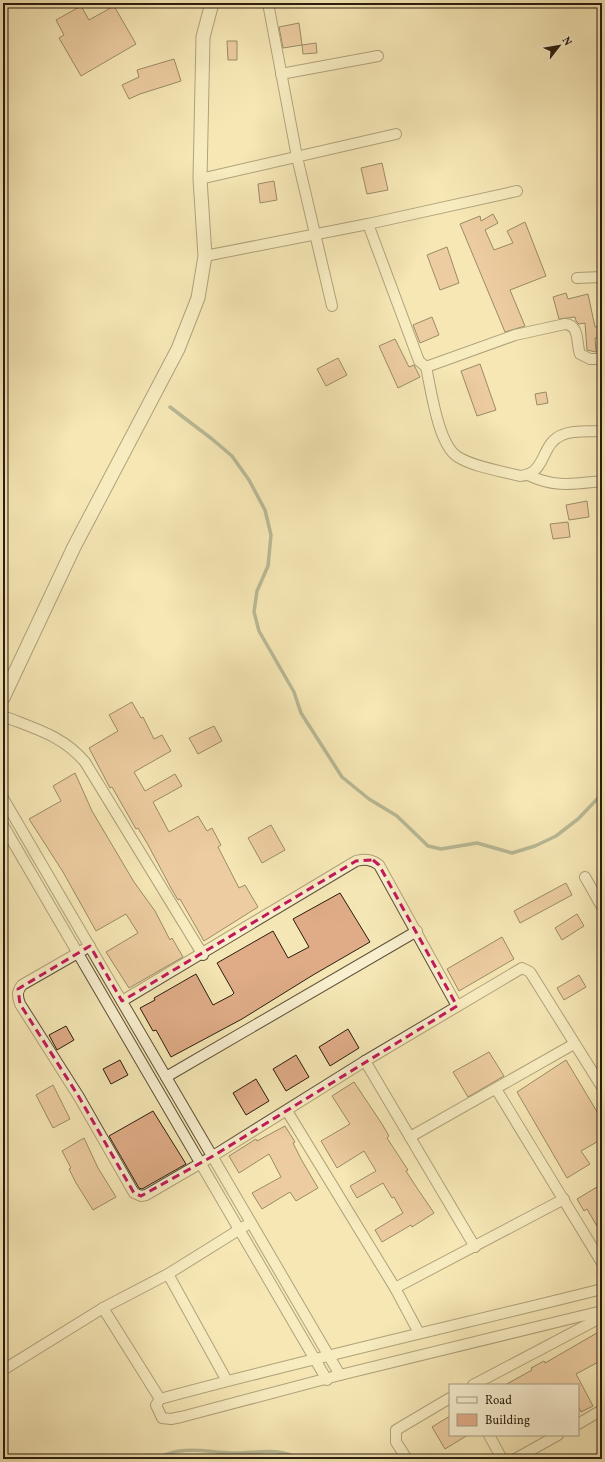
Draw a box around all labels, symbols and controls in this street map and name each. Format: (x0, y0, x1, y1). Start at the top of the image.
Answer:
north arrow (539, 26, 579, 66)
text: N (558, 34, 575, 49)
legend (449, 1384, 579, 1436)
text: Road (485, 1393, 512, 1409)
text: Building (485, 1413, 530, 1429)

